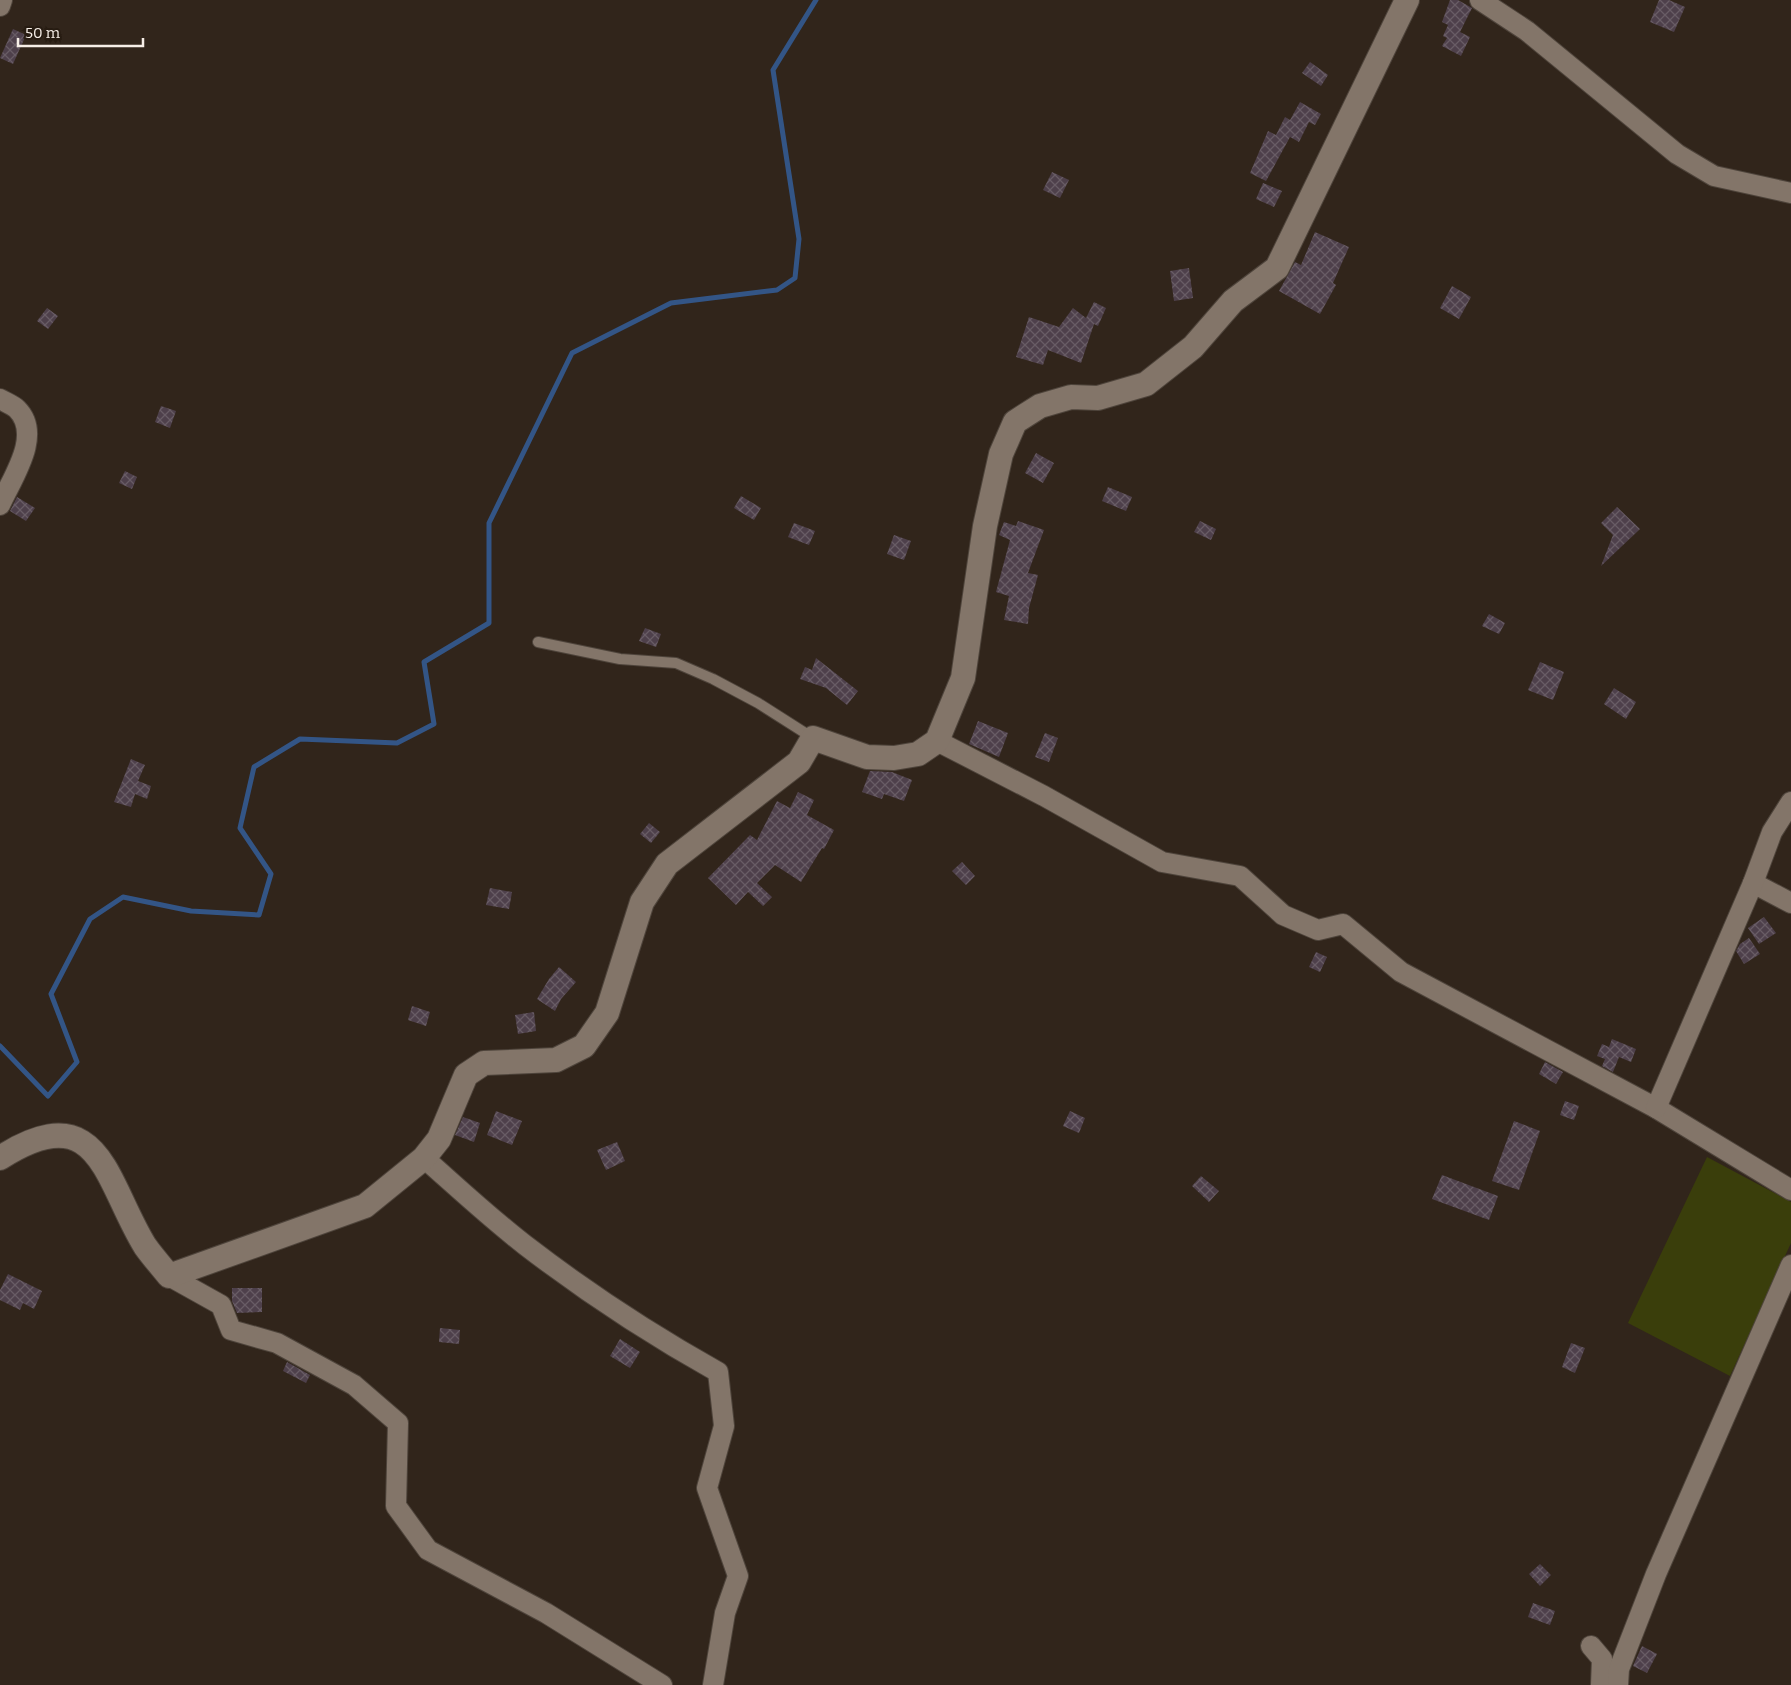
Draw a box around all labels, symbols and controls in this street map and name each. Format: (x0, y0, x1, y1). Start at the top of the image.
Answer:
scale bar (18, 15, 142, 47)
text: 50 m (25, 24, 61, 42)

